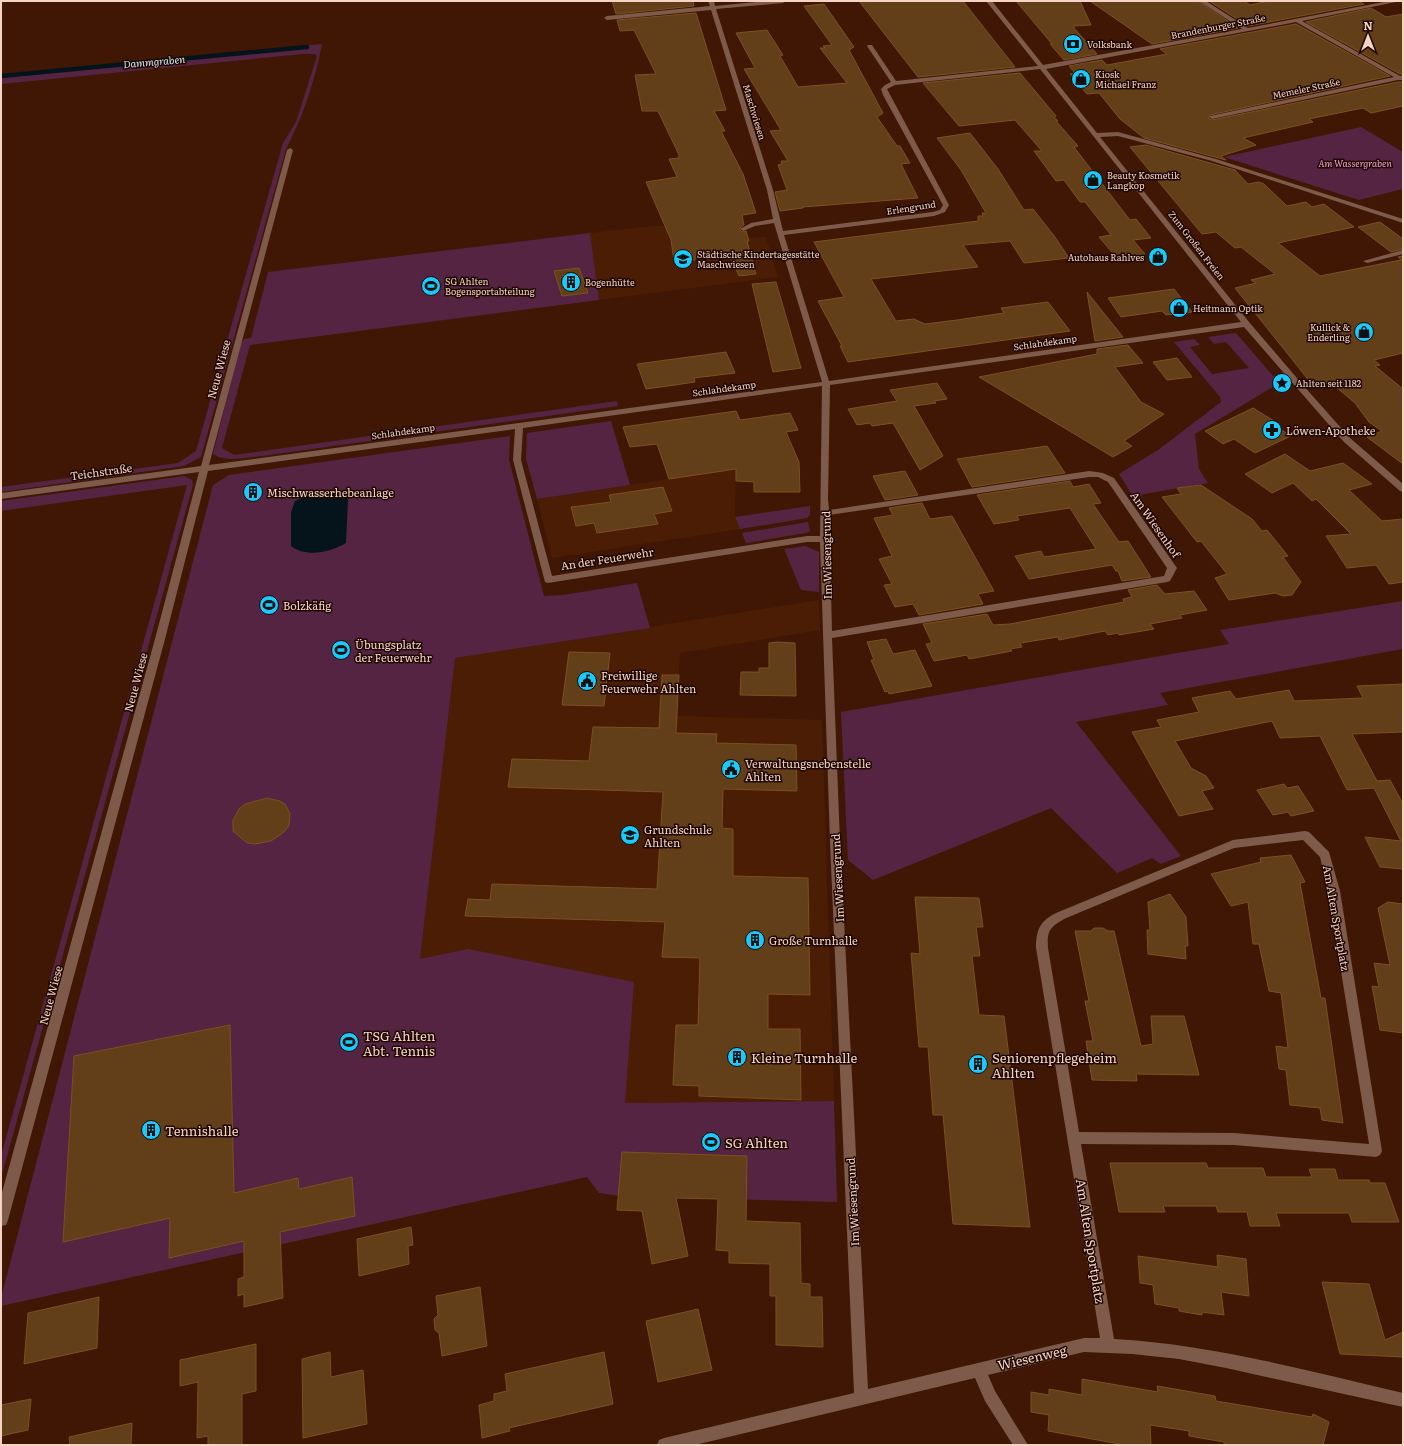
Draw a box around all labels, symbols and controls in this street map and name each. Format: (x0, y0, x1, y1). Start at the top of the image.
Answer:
street label: Brandenburger Straße (1170, 10, 1267, 42)
north arrow (1348, 16, 1388, 56)
text: N (1363, 17, 1373, 33)
bank icon: Volksbank (1062, 33, 1084, 55)
place label: Volksbank (1087, 37, 1132, 51)
water label: Dammgraben (122, 51, 186, 71)
place label: Kiosk Michael Franz (1095, 67, 1157, 91)
shop icon: Kiosk Michael Franz (1070, 68, 1092, 90)
street label: Memeler Straße (1271, 74, 1341, 102)
street label: Maschwiesen (740, 82, 770, 142)
park label: Am Wassergraben (1318, 156, 1392, 170)
place label: Beauty Kosmetik Langkop (1107, 168, 1180, 192)
shop icon: Beauty Kosmetik Langkop (1082, 169, 1104, 191)
street label: Erlengrund (885, 196, 937, 218)
street label: Zum Großen Freien (1165, 207, 1229, 283)
shop icon: Autohaus Rahlves (1147, 246, 1169, 268)
place label: Städtische Kindertagesstätte Maschwiesen (697, 247, 820, 271)
school or university icon: Städtische Kindertagesstätte Maschwiesen (672, 248, 694, 270)
place label: Autohaus Rahlves (1068, 250, 1144, 264)
building icon: Bogenhütte (560, 271, 582, 293)
place label: SG Ahlten Bogensportabteilung (445, 274, 536, 298)
sports icon: SG Ahlten Bogensportabteilung (420, 275, 442, 297)
place label: Bogenhütte (585, 275, 635, 289)
shop icon: Heitmann Optik (1168, 297, 1190, 319)
place label: Heitmann Optik (1193, 301, 1263, 315)
place label: Kullick & Enderling (1307, 320, 1351, 344)
shop icon: Kullick & Enderling (1353, 321, 1375, 343)
street label: Schlahdekamp (1012, 331, 1078, 353)
street label: Neue Wiese (202, 337, 234, 400)
place icon: Ahlten seit 1182 (1271, 372, 1293, 394)
place label: Ahlten seit 1182 (1296, 376, 1361, 390)
street label: Schlahdekamp (691, 377, 757, 399)
pharmacy icon: Löwen-Apotheke (1261, 419, 1283, 441)
street label: Schlahdekamp (370, 420, 436, 442)
place label: Löwen-Apotheke (1286, 422, 1376, 438)
street label: Teichstraße (69, 459, 133, 483)
building icon: Mischwasserhebeanlage (242, 481, 264, 503)
place label: Mischwasserhebeanlage (267, 484, 394, 500)
street label: Am Wiesenhof (1127, 488, 1185, 561)
street label: Im Wiesengrund (817, 510, 835, 599)
street label: An der Feuerwehr (559, 543, 655, 573)
sports icon: Bolzkäfig (258, 594, 280, 616)
place label: Bolzkäfig (283, 597, 332, 613)
place label: Übungsplatz der Feuerwehr (355, 636, 432, 665)
sports icon: Übungsplatz der Feuerwehr (330, 639, 352, 661)
street label: Neue Wiese (119, 650, 151, 713)
place label: Freiwillige Feuerwehr Ahlten (601, 667, 696, 696)
public building icon: Freiwillige Feuerwehr Ahlten (576, 670, 598, 692)
place label: Verwaltungsnebenstelle Ahlten (745, 755, 871, 784)
public building icon: Verwaltungsnebenstelle Ahlten (720, 758, 742, 780)
place label: Grundschule Ahlten (644, 821, 712, 850)
school or university icon: Grundschule Ahlten (619, 824, 641, 846)
street label: Im Wiesengrund (827, 833, 847, 923)
street label: Am Alten Sportplatz (1320, 864, 1354, 973)
building icon: Große Turnhalle (744, 929, 766, 951)
place label: Große Turnhalle (769, 932, 858, 948)
street label: Neue Wiese (34, 963, 66, 1026)
place label: TSG Ahlten Abt. Tennis (363, 1026, 436, 1060)
sports icon: TSG Ahlten Abt. Tennis (338, 1031, 360, 1053)
building icon: Kleine Turnhalle (726, 1046, 748, 1068)
place label: Kleine Turnhalle (751, 1048, 858, 1067)
place label: Seniorenpflegeheim Ahlten (992, 1048, 1117, 1082)
building icon: Seniorenpflegeheim Ahlten (967, 1053, 989, 1075)
building icon: Tennishalle (140, 1119, 162, 1141)
place label: Tennishalle (165, 1121, 239, 1140)
sports icon: SG Ahlten (700, 1131, 722, 1153)
place label: SG Ahlten (725, 1133, 788, 1152)
street label: Im Wiesengrund (842, 1157, 862, 1247)
street label: Am Alten Sportplatz (1072, 1177, 1110, 1305)
street label: Wiesenweg (996, 1340, 1069, 1374)

